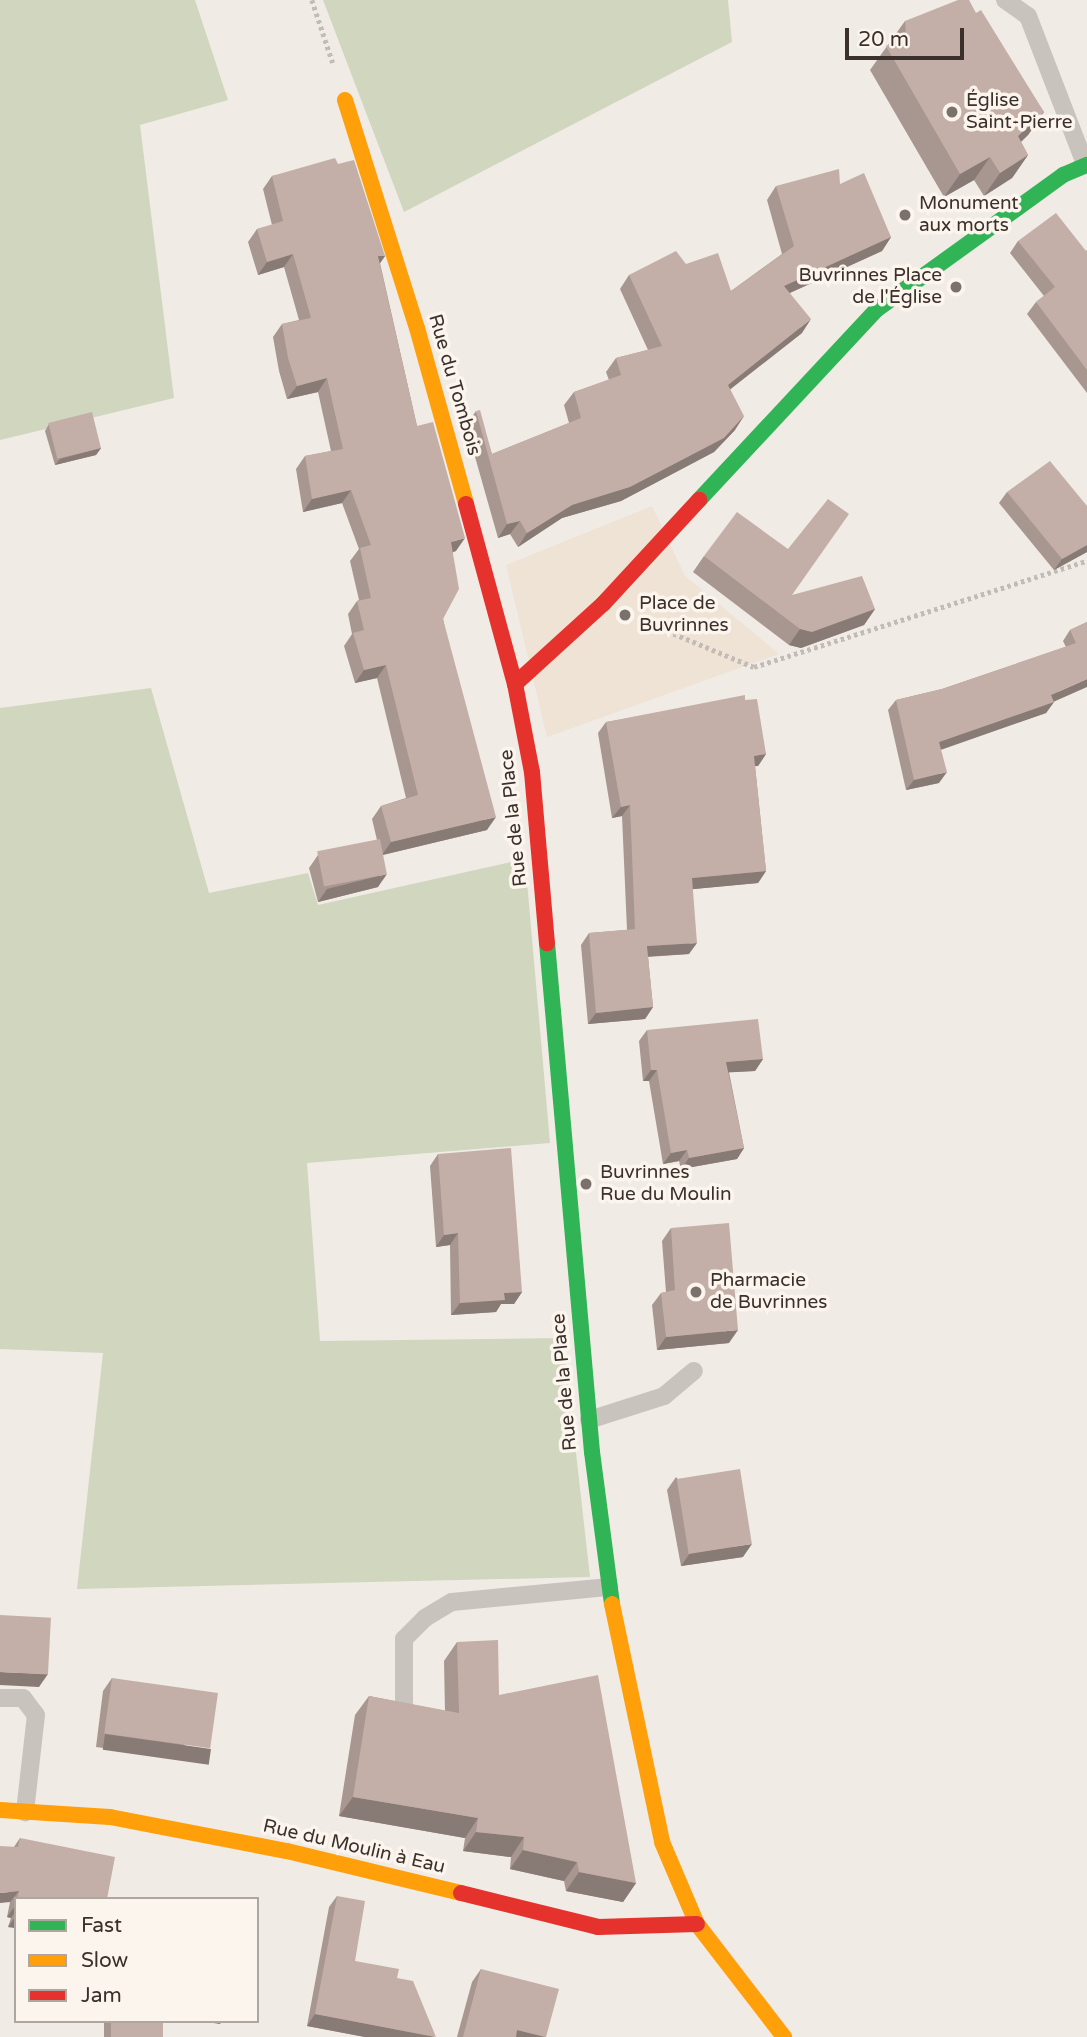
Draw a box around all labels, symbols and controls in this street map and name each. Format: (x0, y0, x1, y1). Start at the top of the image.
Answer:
scale bar (849, 14, 968, 58)
text: 20 m (858, 27, 909, 52)
place label: Église Saint-Pierre (966, 90, 1073, 134)
marker: Église Saint-Pierre (944, 104, 960, 120)
place label: Monument aux morts (919, 193, 1019, 237)
marker: Monument aux morts (897, 207, 913, 223)
place label: Buvrinnes Place de l'Église (798, 265, 942, 309)
marker: Buvrinnes Place de l'Église (948, 279, 964, 295)
street label: Rue du Tombois (423, 312, 485, 458)
place label: Place de Buvrinnes (639, 593, 729, 637)
marker: Place de Buvrinnes (617, 607, 633, 623)
street label: Rue de la Place (495, 748, 533, 888)
place label: Buvrinnes Rue du Moulin (600, 1162, 732, 1206)
marker: Buvrinnes Rue du Moulin (578, 1176, 594, 1192)
place label: Pharmacie de Buvrinnes (710, 1270, 827, 1314)
marker: Pharmacie de Buvrinnes (688, 1284, 704, 1300)
street label: Rue de la Place (548, 1312, 582, 1452)
street label: Rue du Moulin à Eau (261, 1815, 447, 1879)
legend (14, 1897, 259, 2023)
text: Fast (81, 1913, 122, 1938)
text: Slow (81, 1948, 128, 1973)
text: Jam (81, 1983, 122, 2008)

